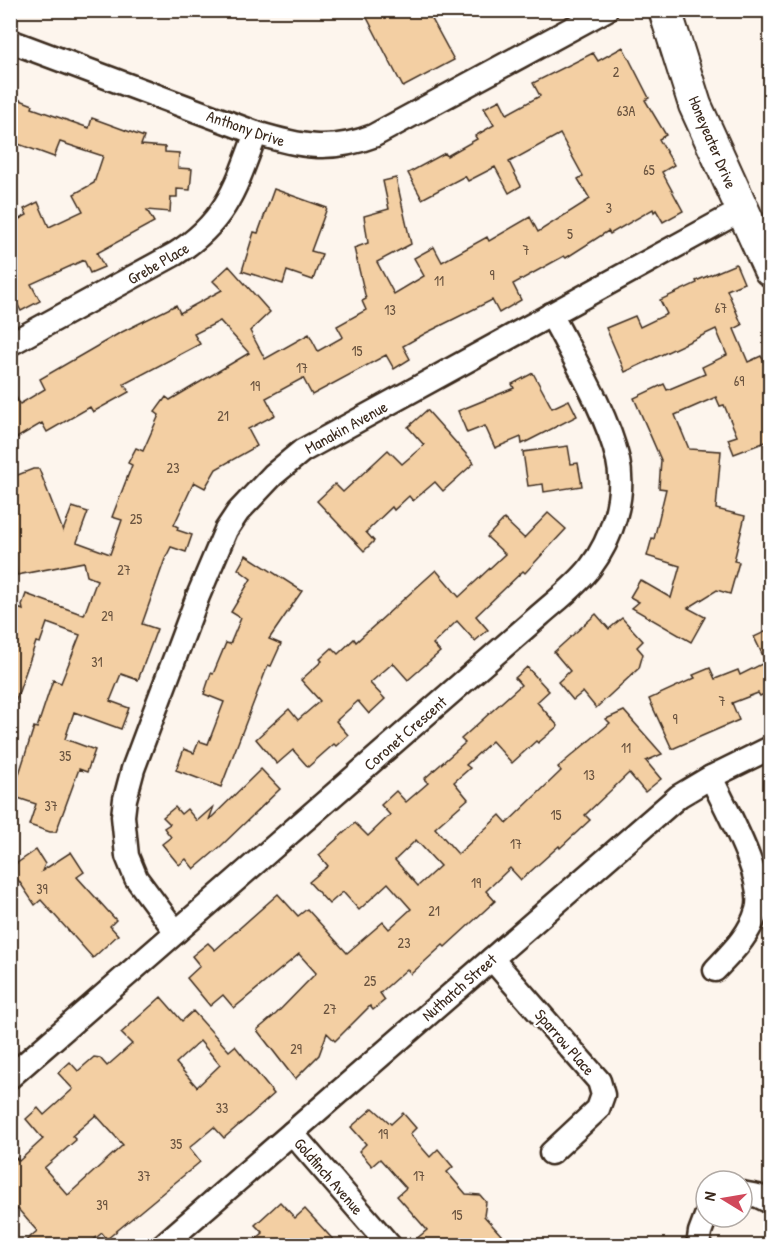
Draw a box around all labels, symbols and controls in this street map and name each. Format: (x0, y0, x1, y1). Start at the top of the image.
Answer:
house number: 2 (613, 62, 620, 81)
street label: Honeyeater Drive (684, 92, 743, 192)
house number: 63A (617, 101, 636, 120)
street label: Anthony Drive (204, 104, 289, 152)
house number: 65 (643, 160, 655, 179)
house number: 3 (606, 198, 612, 217)
house number: 5 (567, 224, 573, 243)
street label: Grebe Place (123, 236, 193, 289)
house number: 7 (523, 240, 530, 259)
house number: 9 (489, 265, 495, 284)
house number: 11 (434, 271, 444, 290)
house number: 67 (715, 298, 727, 317)
house number: 13 (384, 300, 396, 319)
house number: 15 (351, 341, 363, 360)
house number: 17 (296, 358, 308, 377)
house number: 69 (734, 371, 744, 390)
house number: 19 (250, 376, 260, 395)
street label: Manakin Avenue (301, 395, 392, 459)
house number: 21 (217, 406, 229, 425)
house number: 23 (167, 458, 179, 477)
house number: 25 (130, 509, 142, 528)
house number: 27 (117, 560, 131, 579)
house number: 29 (101, 606, 113, 625)
house number: 31 (91, 652, 103, 671)
street label: Coronet Crescent (359, 690, 452, 775)
house number: 7 (719, 691, 726, 710)
house number: 9 (672, 709, 678, 728)
house number: 11 (621, 738, 631, 757)
house number: 35 (59, 746, 71, 765)
house number: 13 (583, 765, 595, 784)
house number: 37 (44, 796, 58, 815)
house number: 15 (550, 805, 562, 824)
house number: 17 (510, 834, 522, 853)
house number: 19 (471, 873, 481, 892)
house number: 39 (36, 879, 48, 898)
house number: 21 (428, 901, 440, 920)
house number: 23 (398, 933, 410, 952)
street label: Nuthatch Street (417, 948, 502, 1026)
house number: 25 (364, 971, 376, 990)
house number: 27 (323, 999, 337, 1018)
street label: Sparrow Place (530, 1004, 600, 1080)
house number: 29 (290, 1039, 302, 1058)
house number: 33 (216, 1098, 228, 1117)
house number: 19 (378, 1124, 388, 1143)
street label: Goldfinch Avenue (289, 1133, 369, 1220)
house number: 35 (170, 1134, 182, 1153)
house number: 37 (137, 1166, 151, 1185)
house number: 17 (413, 1166, 425, 1185)
north arrow (694, 1169, 754, 1229)
text: N (698, 1189, 721, 1202)
house number: 39 (96, 1195, 108, 1214)
house number: 15 (451, 1205, 463, 1224)

